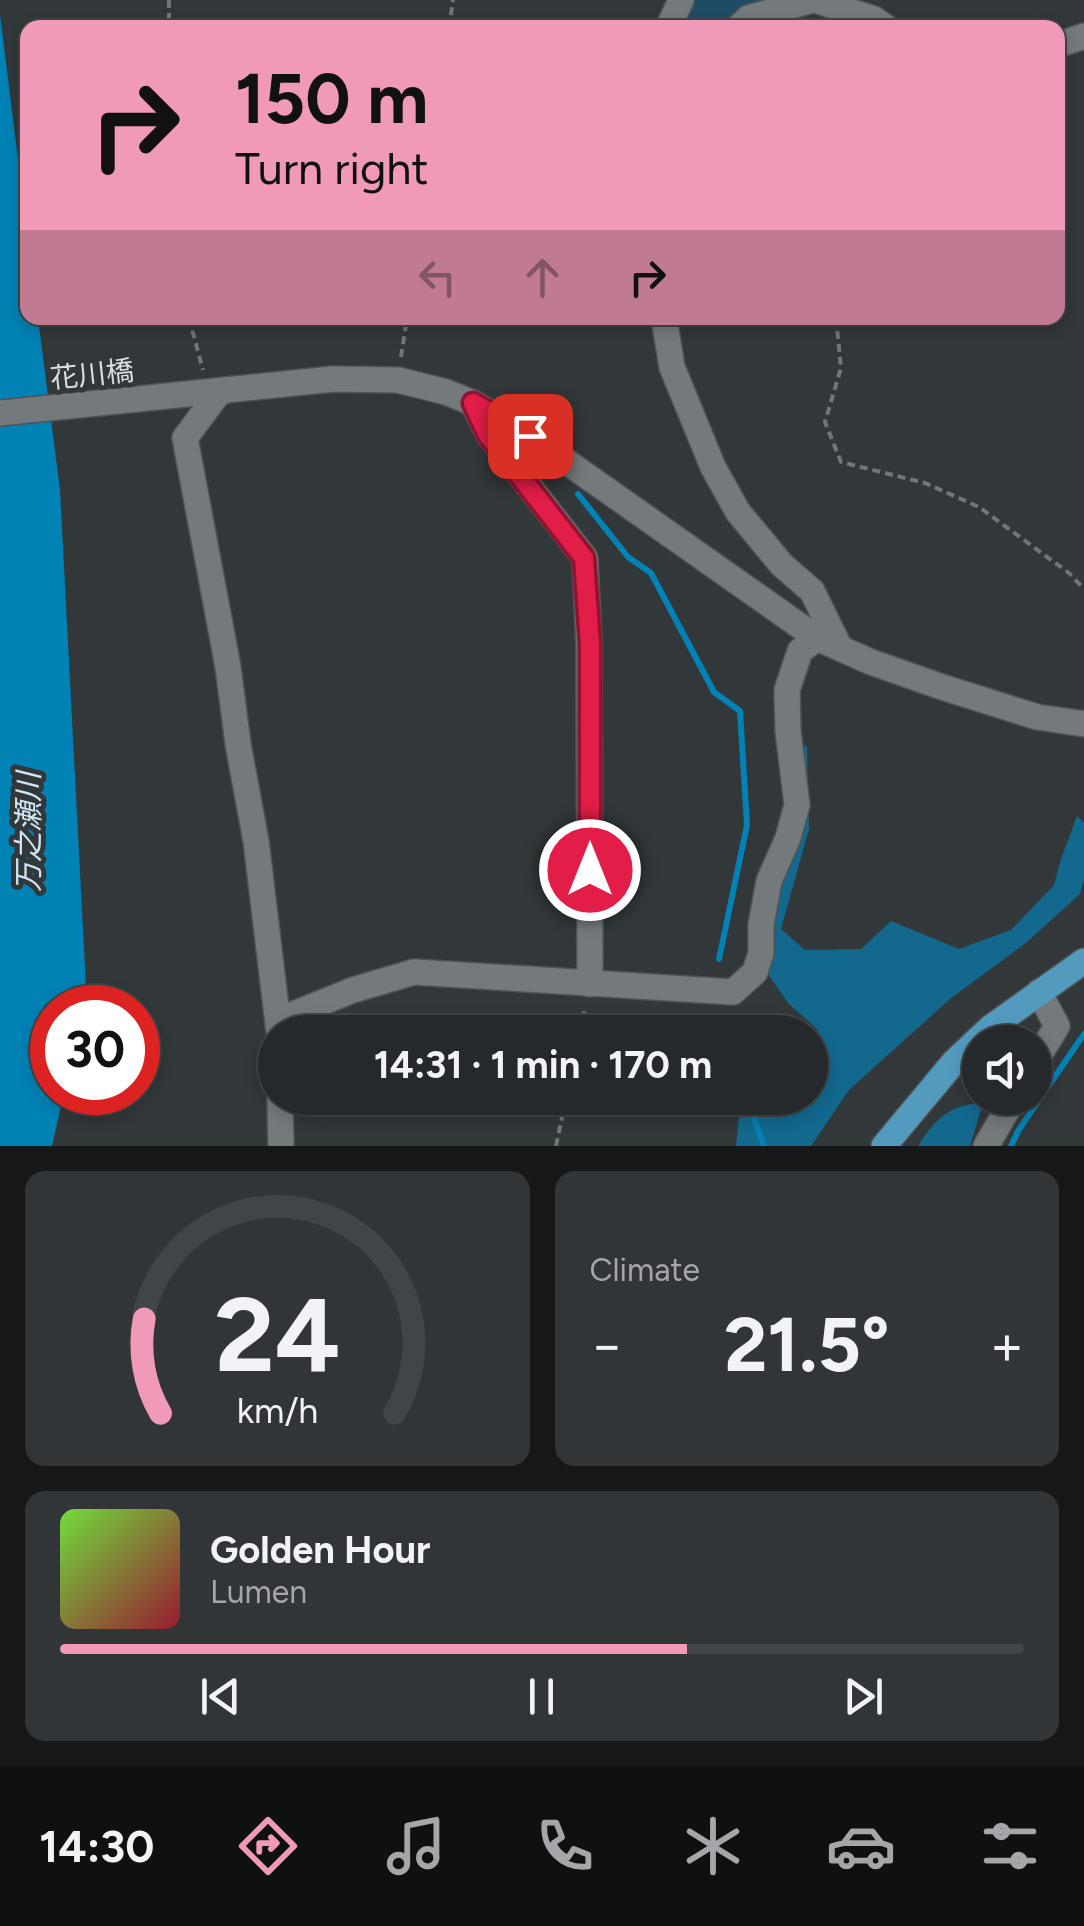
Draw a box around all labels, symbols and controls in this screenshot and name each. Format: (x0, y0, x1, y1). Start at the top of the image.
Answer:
text: 150 m (235, 56, 428, 141)
icon: right (70, 60, 200, 190)
text: Turn right (235, 141, 428, 195)
icon: left (410, 250, 465, 305)
icon: ahead (515, 250, 570, 305)
icon: right (620, 250, 675, 305)
street label: 花川橋 (48, 353, 136, 395)
pin (488, 394, 573, 479)
icon: arrive (503, 409, 558, 464)
water label: 万之瀬川 (10, 769, 47, 892)
position arrow (538, 818, 642, 922)
speed limit sign: 30 (30, 985, 160, 1115)
map controls (962, 1025, 1052, 1115)
button: sound (962, 1025, 1052, 1115)
text: 14:31 · 1 min · 170 m (374, 1042, 712, 1088)
text: Climate (590, 1251, 700, 1289)
text: 24 (214, 1272, 340, 1397)
text: 21.5° (724, 1300, 890, 1390)
text: − (590, 1312, 624, 1378)
text: + (990, 1312, 1024, 1378)
text: km/h (236, 1389, 318, 1432)
text: Golden Hour (210, 1527, 431, 1573)
text: Lumen (210, 1573, 307, 1611)
icon: previous (193, 1669, 248, 1724)
icon: pause (514, 1669, 569, 1724)
icon: next (836, 1669, 891, 1724)
icon: directions (233, 1811, 303, 1881)
icon: music (381, 1811, 451, 1881)
icon: phone (530, 1811, 600, 1881)
icon: climate (678, 1811, 748, 1881)
icon: car (826, 1811, 896, 1881)
icon: filters (975, 1811, 1045, 1881)
text: 14:30 (39, 1819, 154, 1873)

